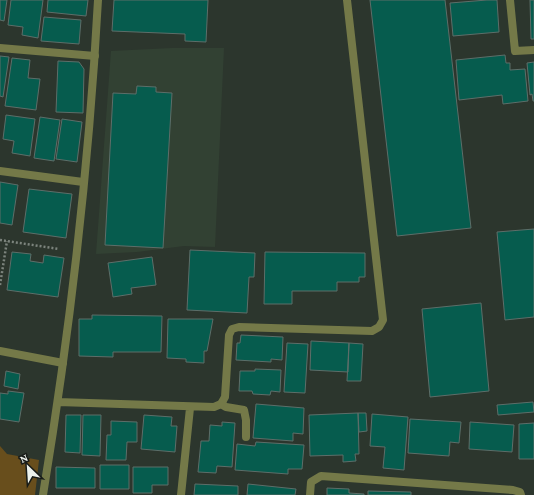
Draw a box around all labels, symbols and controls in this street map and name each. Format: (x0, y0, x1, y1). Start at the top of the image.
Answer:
north arrow (8, 447, 48, 487)
text: N (18, 451, 30, 465)

